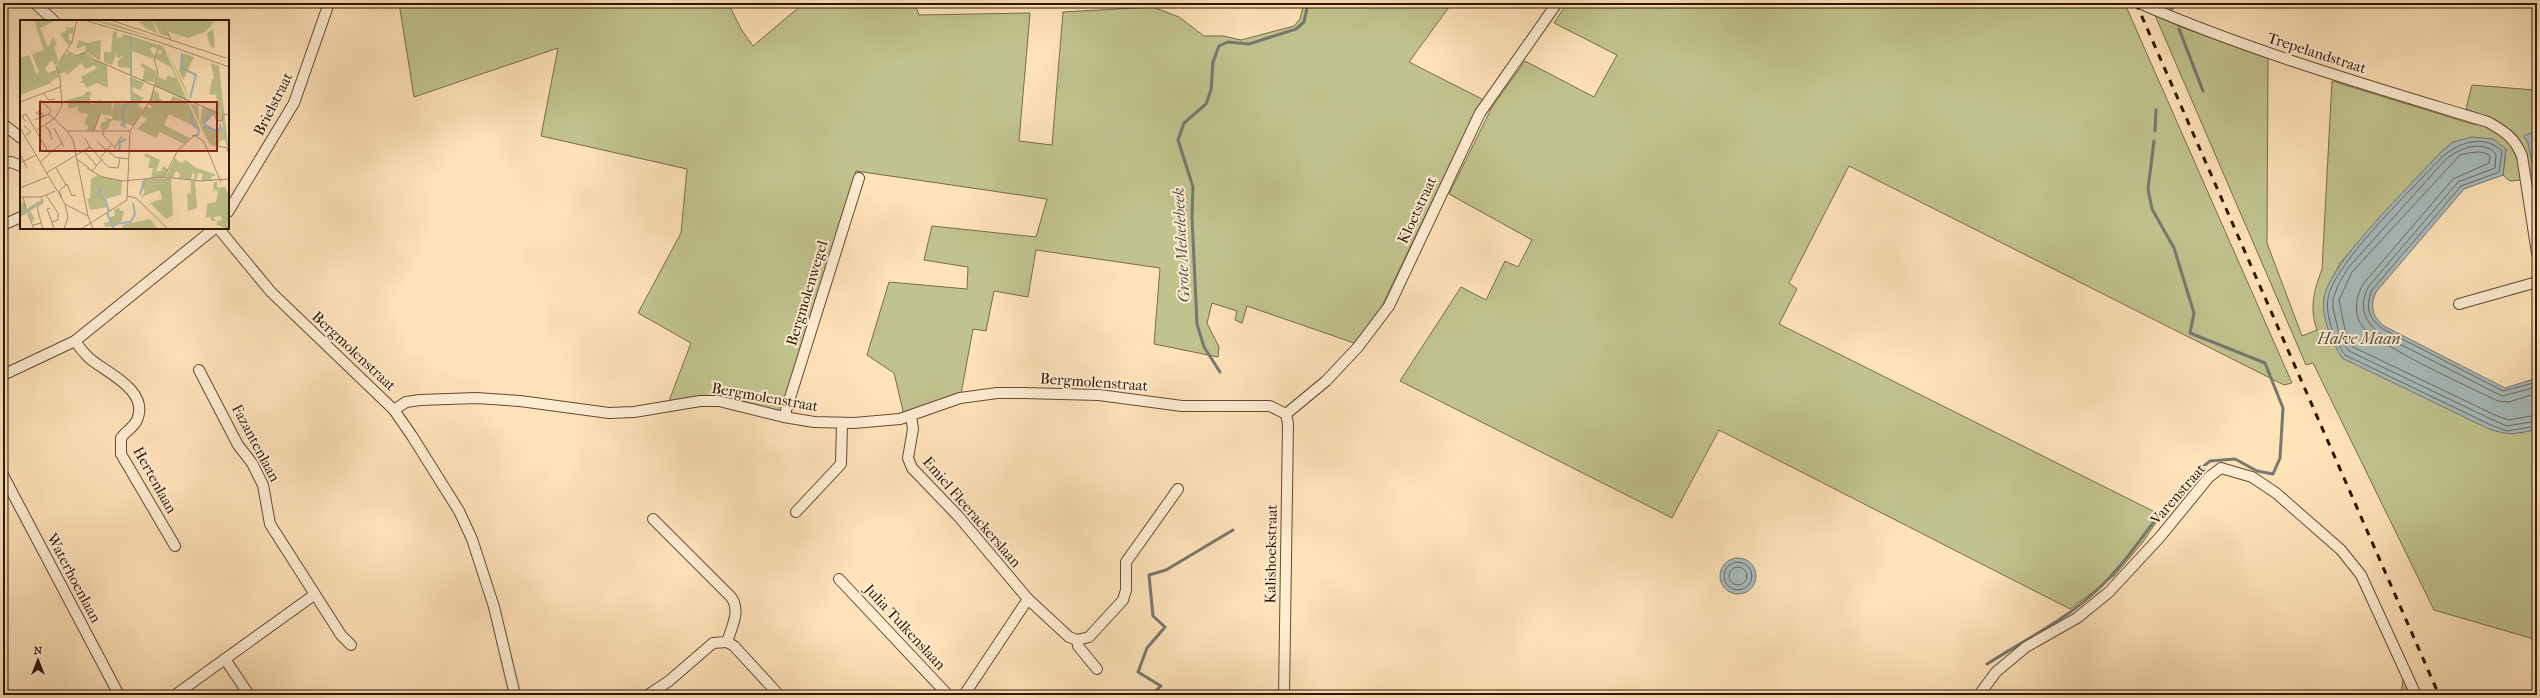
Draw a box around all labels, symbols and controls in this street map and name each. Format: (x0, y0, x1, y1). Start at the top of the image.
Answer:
inset map (20, 20, 229, 229)
street label: Trepelandstraat (2265, 29, 2369, 78)
street label: Brielstraat (249, 69, 297, 139)
street label: Kloetstraat (1394, 173, 1441, 246)
water label: Grote Melselebeek (1168, 187, 1194, 303)
street label: Bergmolenwegel (782, 238, 832, 348)
street label: Bergmolenstraat (308, 308, 400, 395)
water label: Halve Maan (2317, 329, 2401, 348)
street label: Bergmolenstraat (1039, 369, 1149, 395)
street label: Bergmolenstraat (710, 379, 820, 415)
street label: Fazantenlaan (228, 401, 284, 485)
street label: Hertenlaan (129, 443, 181, 517)
street label: Emiel Fleerackerslaan (919, 453, 1025, 571)
street label: Varenstraat (2146, 459, 2210, 529)
street label: Kalishoekstraat (1261, 503, 1281, 604)
street label: Waterhoenlaan (42, 529, 105, 626)
street label: Julia Tulkenslaan (860, 580, 950, 674)
north arrow (18, 640, 58, 680)
text: N (34, 644, 43, 657)

